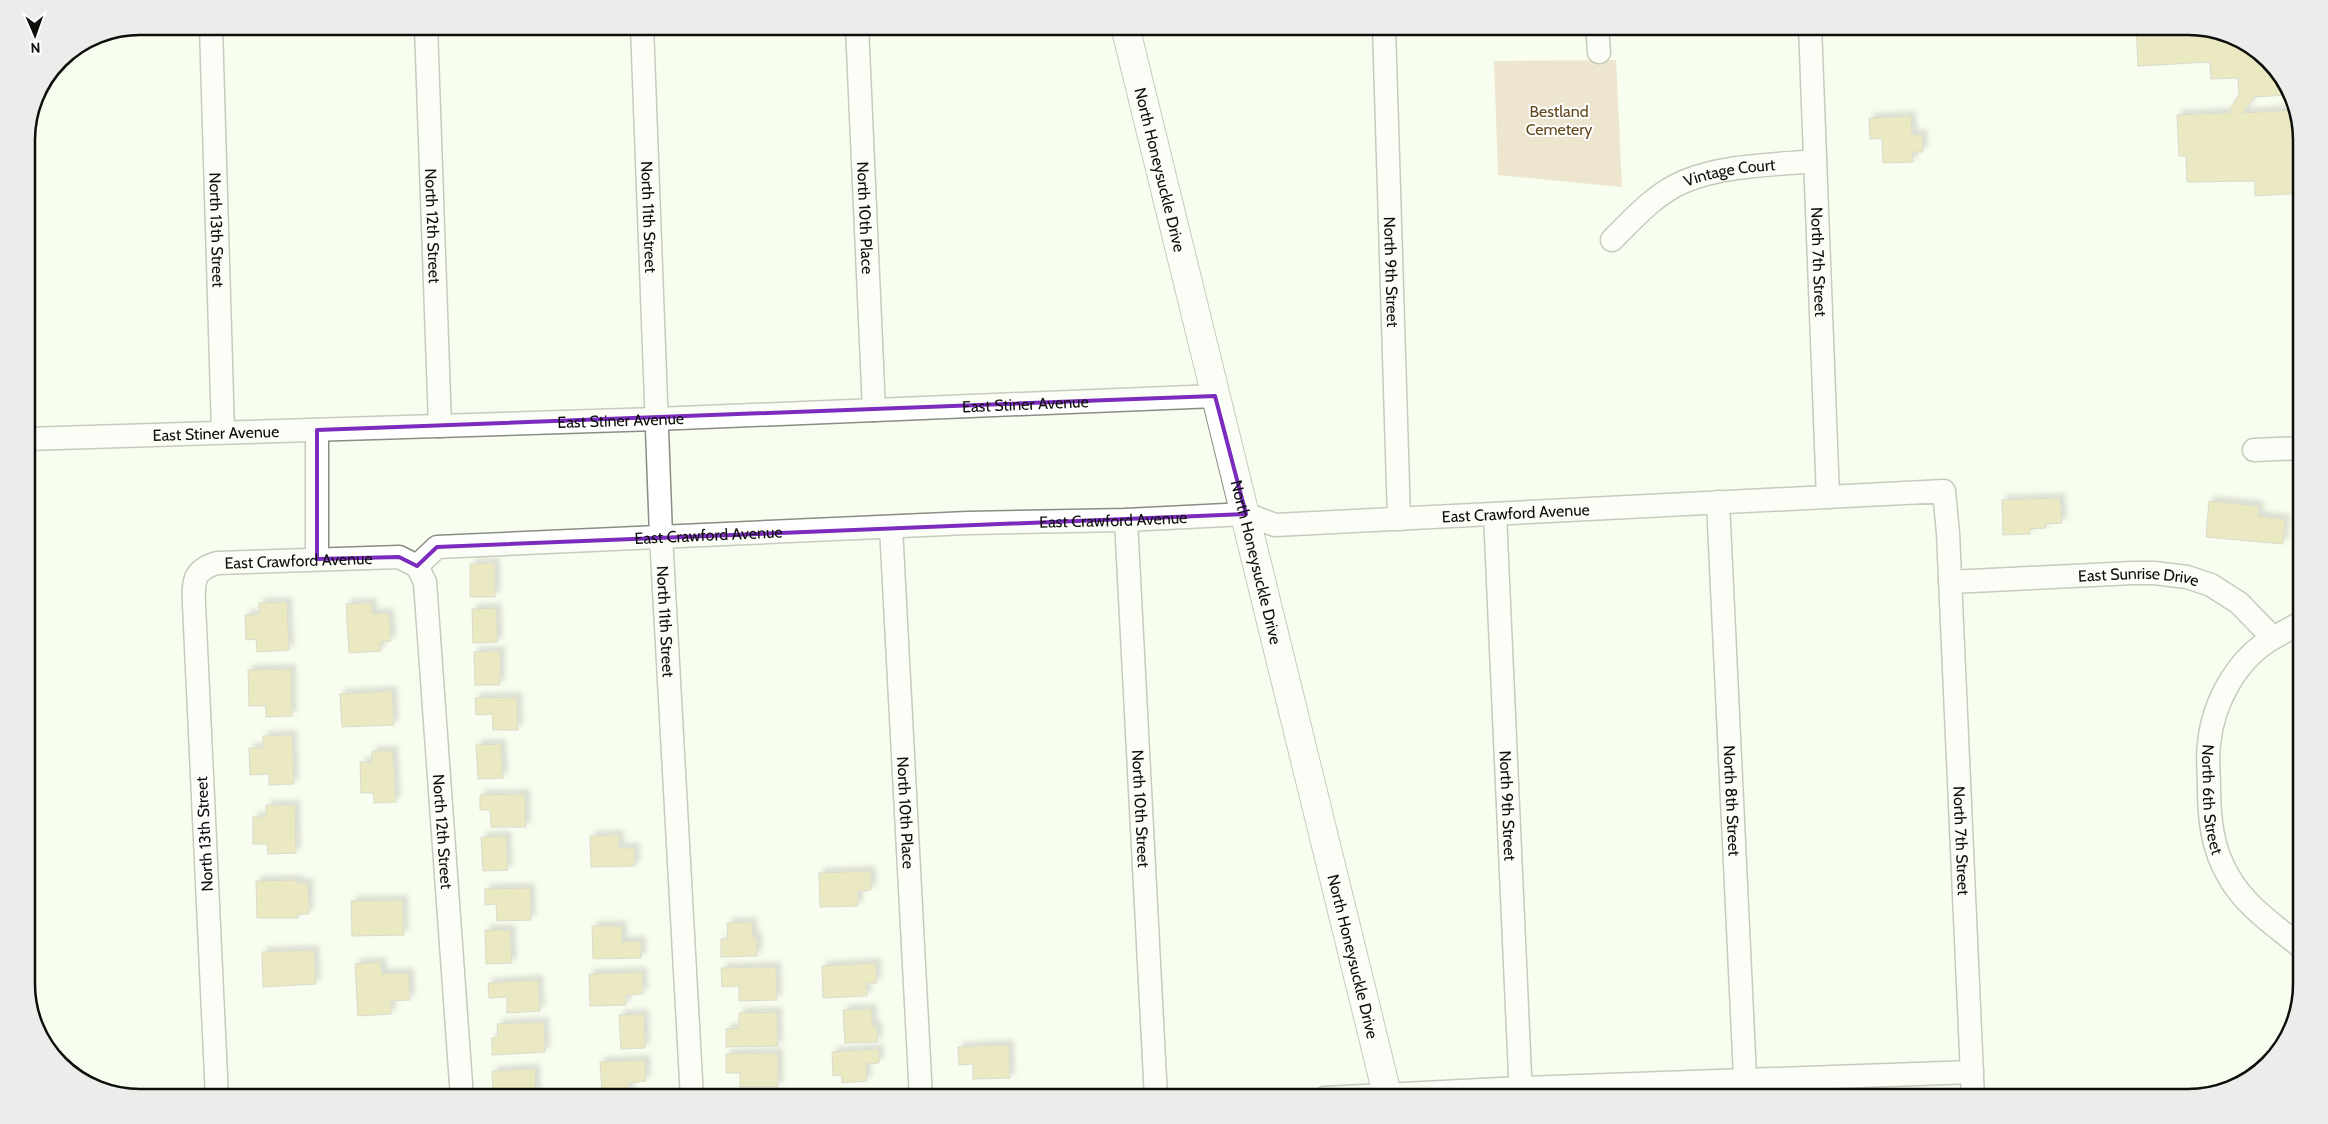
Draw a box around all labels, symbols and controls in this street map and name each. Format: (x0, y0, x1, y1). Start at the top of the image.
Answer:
north arrow (10, 10, 60, 60)
text: N (30, 39, 41, 57)
street label: North Honeysuckle Drive (1130, 86, 1189, 254)
park label: Bestland Cemetery (1526, 102, 1592, 139)
street label: Vintage Court (1681, 155, 1776, 191)
street label: North 11th Street (637, 161, 660, 274)
street label: North 10th Place (853, 161, 877, 275)
street label: North 12th Street (421, 168, 444, 284)
street label: North 13th Street (205, 172, 228, 288)
street label: North 7th Street (1807, 207, 1830, 318)
street label: North 9th Street (1380, 216, 1402, 328)
street label: East Stiner Avenue (962, 392, 1089, 416)
street label: East Stiner Avenue (557, 409, 684, 432)
street label: East Stiner Avenue (152, 422, 280, 445)
street label: North Honeysuckle Drive (1227, 478, 1285, 646)
street label: East Crawford Avenue (1441, 500, 1590, 527)
street label: East Crawford Avenue (1039, 508, 1188, 532)
street label: East Crawford Avenue (634, 522, 783, 548)
street label: East Crawford Avenue (224, 549, 373, 573)
street label: East Sunrise Drive (2078, 564, 2202, 590)
street label: North 11th Street (653, 565, 678, 679)
street label: North 6th Street (2198, 744, 2227, 858)
street label: North 8th Street (1719, 745, 1744, 857)
street label: North 10th Street (1128, 749, 1153, 869)
street label: North 9th Street (1496, 750, 1519, 862)
street label: North 10th Place (893, 756, 918, 869)
street label: North 12th Street (429, 773, 456, 890)
street label: North 13th Street (192, 775, 217, 892)
street label: North 7th Street (1949, 786, 1973, 896)
street label: North Honeysuckle Drive (1323, 872, 1382, 1041)

